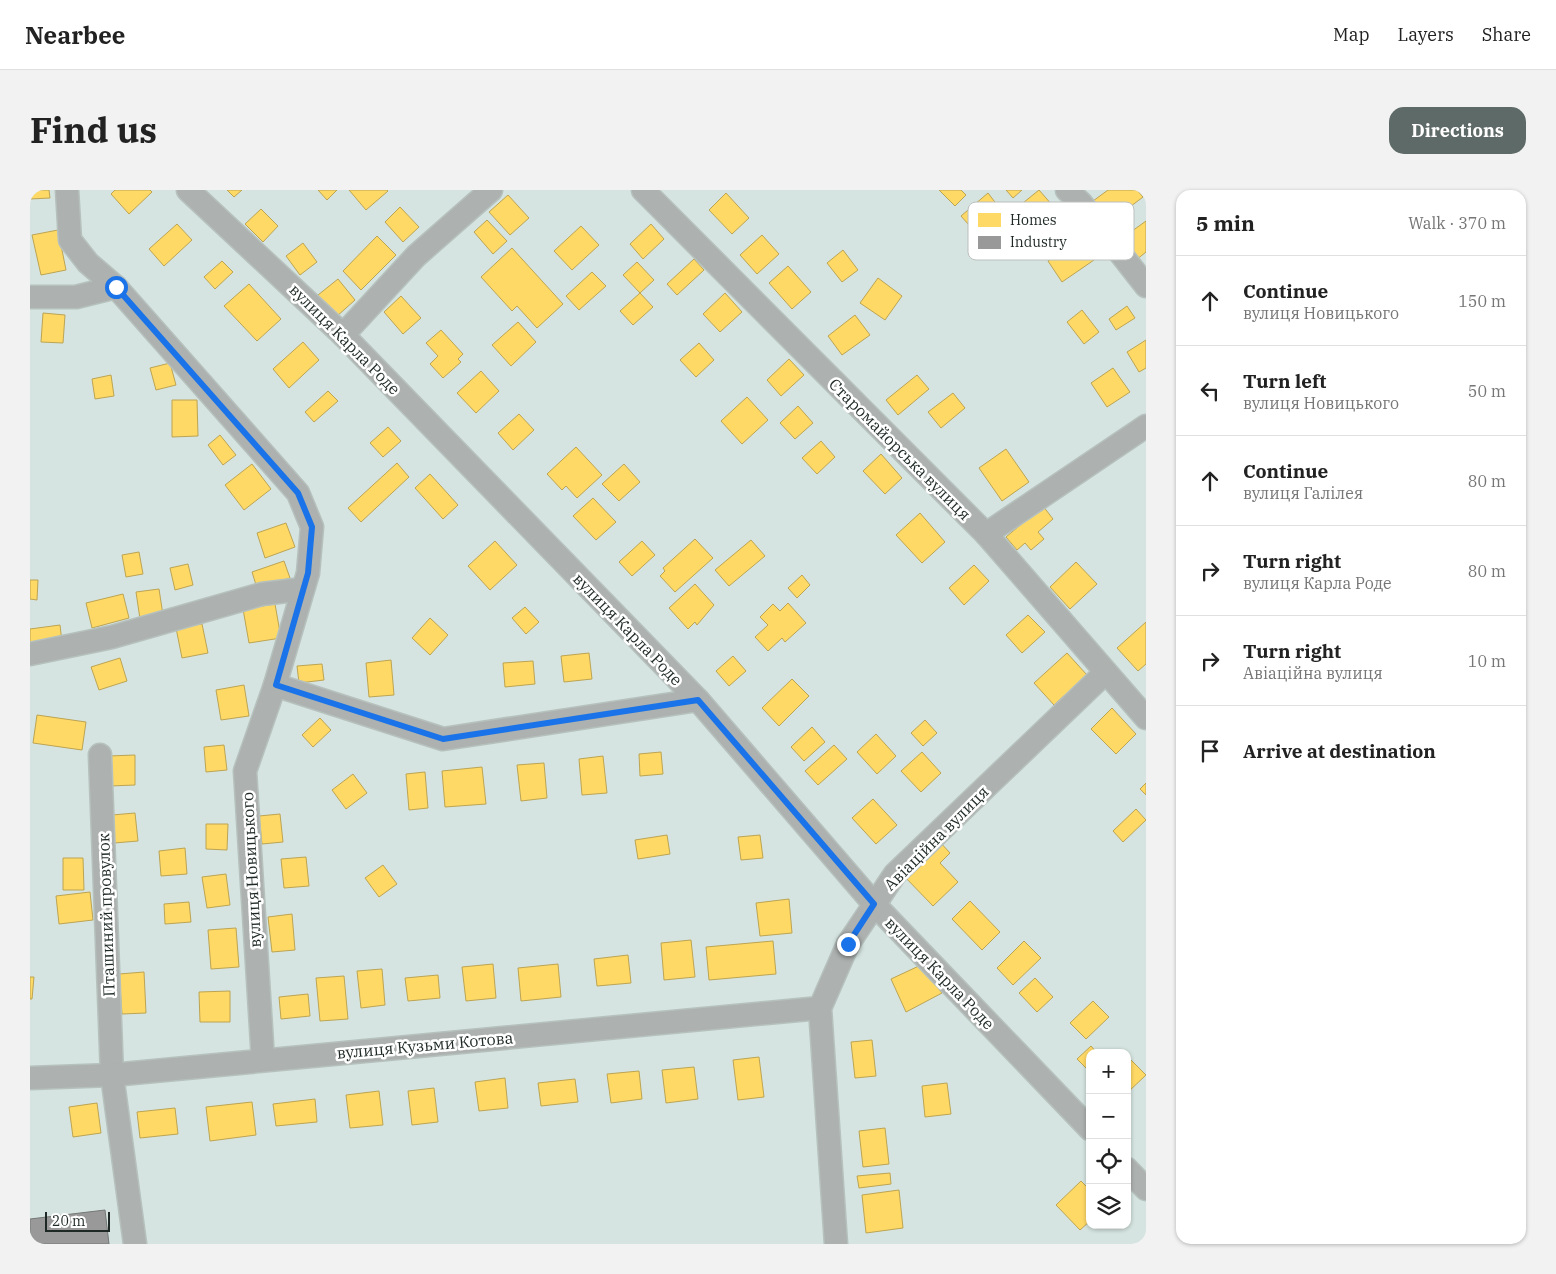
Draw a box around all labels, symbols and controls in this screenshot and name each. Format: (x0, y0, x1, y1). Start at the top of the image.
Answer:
text: Nearbee (25, 19, 125, 51)
text: Map (1333, 23, 1370, 46)
text: Layers (1398, 23, 1454, 46)
text: Share (1482, 23, 1531, 46)
text: Find us (30, 107, 157, 153)
button: Directions (1389, 107, 1526, 154)
legend (968, 202, 1134, 260)
text: 5 min (1196, 209, 1255, 237)
text: Homes (1010, 211, 1057, 229)
text: Walk · 370 m (1408, 213, 1506, 233)
text: Industry (1010, 233, 1067, 251)
route start (105, 276, 128, 299)
street label: вулиця Карла Роде (285, 279, 405, 399)
text: Continue (1243, 279, 1328, 303)
icon: ahead (1196, 287, 1224, 315)
text: 150 m (1458, 291, 1506, 311)
text: вулиця Новицького (1243, 303, 1399, 323)
text: Turn left (1243, 369, 1326, 393)
street label: Старомайорська вулиця (825, 374, 975, 524)
icon: left (1196, 377, 1224, 405)
text: 50 m (1468, 381, 1506, 401)
text: вулиця Новицького (1243, 393, 1399, 413)
text: Continue (1243, 459, 1328, 483)
icon: ahead (1196, 467, 1224, 495)
text: 80 m (1468, 471, 1506, 491)
text: вулиця Галілея (1243, 483, 1363, 503)
text: Turn right (1243, 549, 1341, 573)
icon: right (1196, 557, 1224, 585)
text: 80 m (1468, 561, 1506, 581)
street label: вулиця Карла Роде (569, 569, 687, 689)
text: вулиця Карла Роде (1243, 573, 1392, 593)
text: Turn right (1243, 639, 1341, 663)
icon: right (1196, 647, 1224, 675)
text: 10 m (1468, 651, 1506, 671)
text: Авіаційна вулиця (1243, 663, 1383, 683)
icon: arrive (1196, 737, 1224, 765)
text: Arrive at destination (1243, 739, 1436, 763)
street label: Авіаційна вулиця (879, 781, 993, 895)
street label: вулиця Новицького (237, 792, 265, 948)
street label: Пташиний провулок (93, 832, 119, 997)
street label: вулиця Карла Роде (881, 913, 999, 1033)
route end (837, 933, 860, 956)
street label: вулиця Кузьми Котова (336, 1027, 514, 1063)
map controls (1086, 1049, 1131, 1229)
button: + (1086, 1049, 1131, 1094)
button: − (1086, 1094, 1131, 1139)
button: locate (1086, 1139, 1131, 1184)
button: layers (1086, 1184, 1131, 1229)
scale bar (45, 1209, 110, 1232)
text: 20 m (52, 1212, 85, 1230)

